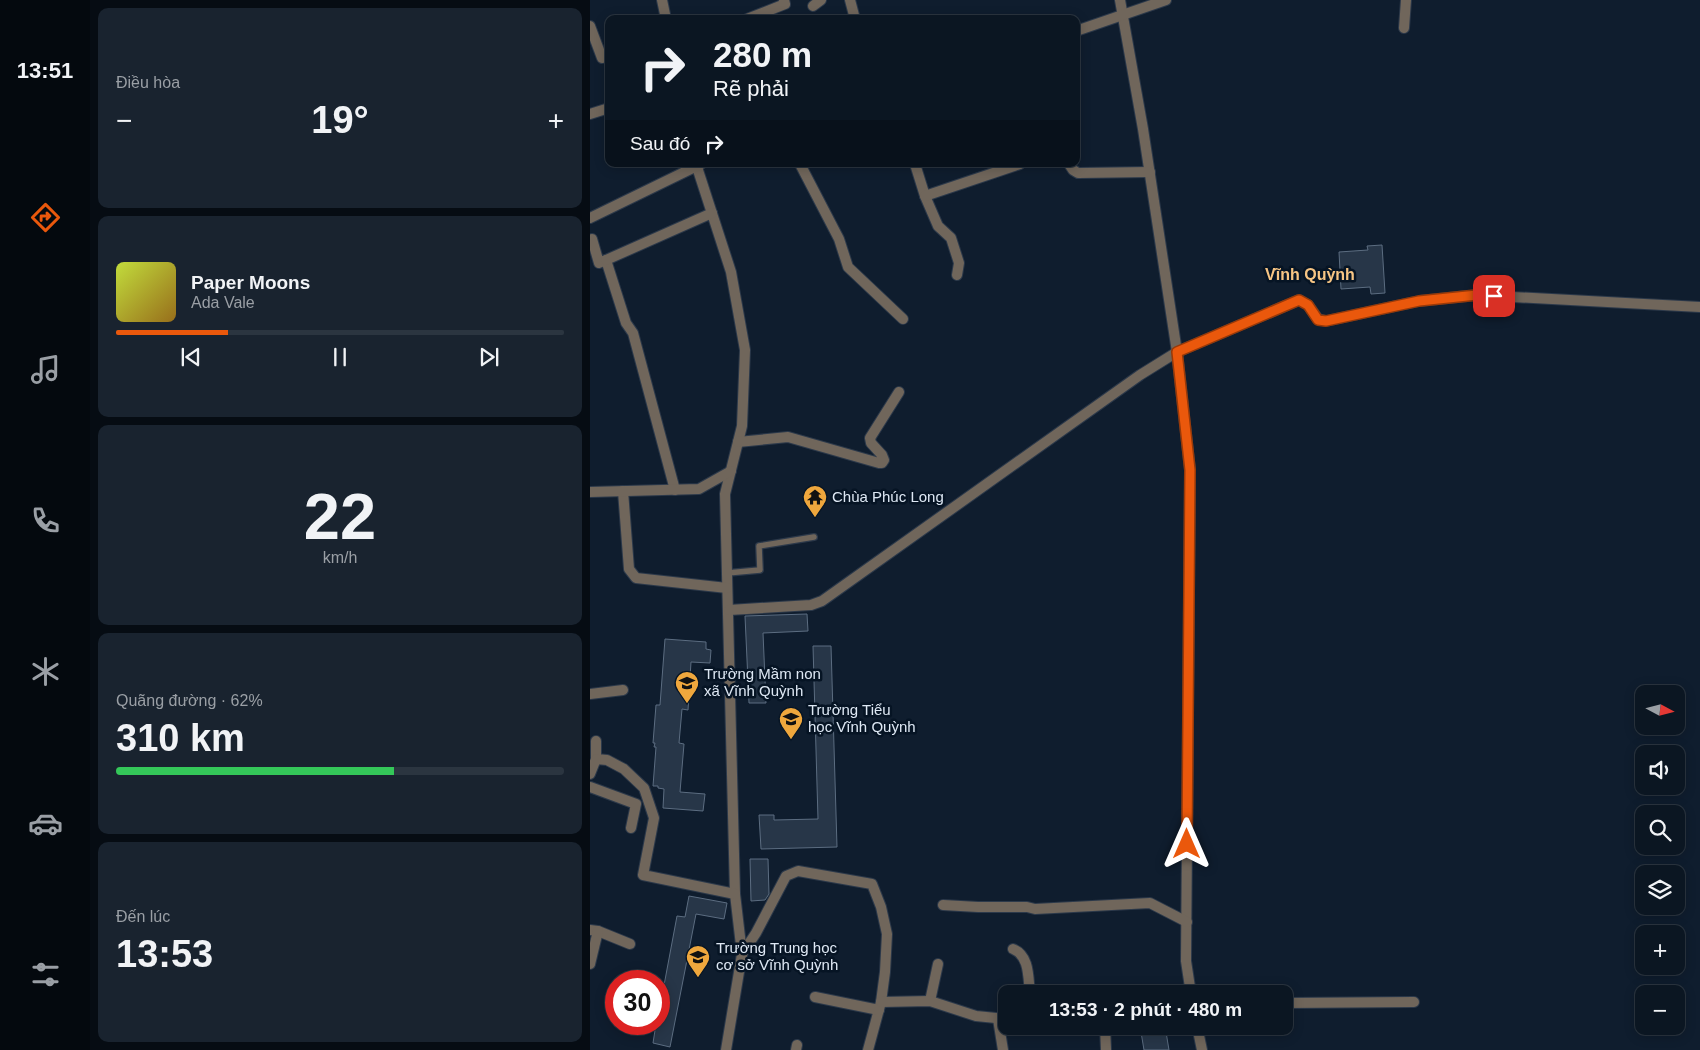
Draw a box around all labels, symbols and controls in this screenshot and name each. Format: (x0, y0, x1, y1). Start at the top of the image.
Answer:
icon: right (630, 35, 695, 100)
text: 280 m (713, 35, 812, 74)
text: 13:51 (17, 58, 73, 83)
text: Điều hòa (116, 74, 180, 91)
text: Rẽ phải (713, 76, 789, 101)
text: 19° (311, 99, 369, 141)
text: − (116, 105, 132, 136)
text: + (548, 105, 564, 136)
icon: right (700, 130, 728, 158)
text: Sau đó (630, 133, 690, 154)
icon: directions (28, 200, 63, 235)
district label: Vĩnh Quỳnh (1265, 266, 1355, 283)
text: Paper Moons (191, 272, 310, 293)
pin (1473, 275, 1515, 317)
icon: arrive (1480, 282, 1508, 310)
text: Ada Vale (191, 294, 255, 311)
icon: previous (177, 343, 205, 371)
icon: pause (326, 343, 354, 371)
icon: next (475, 343, 503, 371)
icon: music (28, 352, 63, 387)
text: 22 (304, 480, 376, 553)
temple icon: Chùa Phúc Long (802, 484, 828, 518)
place label: Chùa Phúc Long (832, 488, 944, 505)
icon: phone (28, 503, 63, 538)
text: km/h (323, 549, 357, 566)
icon: climate (28, 654, 63, 689)
place label: Trường Mầm non xã Vĩnh Quỳnh (704, 665, 821, 699)
school or university icon: Trường Mầm non xã Vĩnh Quỳnh (674, 670, 700, 704)
north arrow (1635, 685, 1685, 735)
map controls (1635, 685, 1685, 1035)
text: Quãng đường · 62% (116, 692, 263, 709)
place label: Trường Tiểu học Vĩnh Quỳnh (808, 701, 916, 735)
school or university icon: Trường Tiểu học Vĩnh Quỳnh (778, 706, 804, 740)
text: 310 km (116, 717, 245, 759)
button: sound (1635, 745, 1685, 795)
button: search (1635, 805, 1685, 855)
icon: car (28, 806, 63, 841)
position arrow (1160, 817, 1212, 869)
button: layers (1635, 865, 1685, 915)
text: Đến lúc (116, 908, 170, 925)
button: + (1635, 925, 1685, 975)
text: 13:53 (116, 933, 213, 975)
place label: Trường Trung học cơ sở Vĩnh Quỳnh (716, 939, 838, 973)
school or university icon: Trường Trung học cơ sở Vĩnh Quỳnh (685, 944, 711, 978)
icon: filters (28, 957, 63, 992)
speed limit sign: 30 (605, 970, 670, 1035)
button: − (1635, 985, 1685, 1035)
text: 13:53 · 2 phút · 480 m (1049, 999, 1242, 1020)

